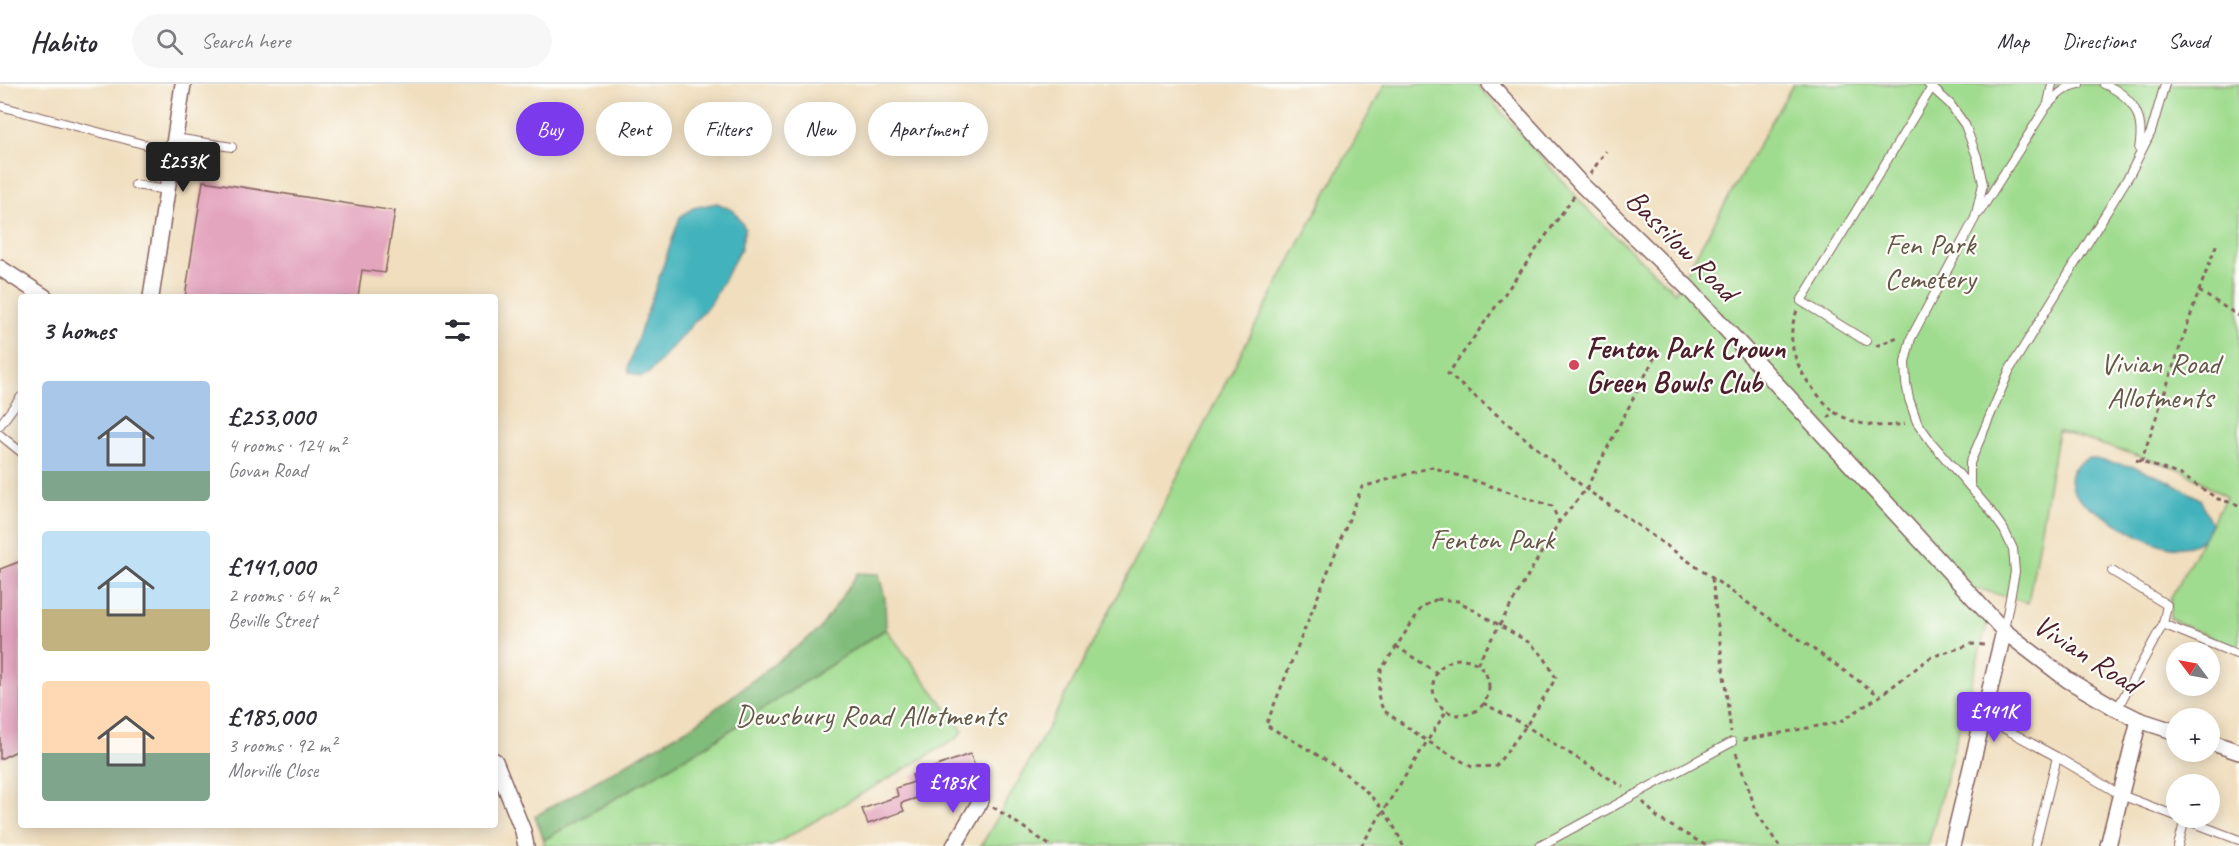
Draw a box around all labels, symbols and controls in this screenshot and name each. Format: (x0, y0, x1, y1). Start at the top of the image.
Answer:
search box (132, 14, 552, 68)
text: Habito (30, 24, 96, 59)
icon: search (153, 25, 186, 58)
text: Search here (201, 27, 291, 55)
text: Map (1997, 28, 2029, 54)
text: Directions (2062, 28, 2135, 54)
text: Saved (2168, 28, 2209, 54)
chip: Buy (516, 102, 584, 156)
chip: Rent (596, 102, 672, 156)
chip: Filters (684, 102, 772, 156)
chip: New (784, 102, 856, 156)
chip: Apartment (868, 102, 988, 156)
pin: £253K (141, 142, 225, 193)
text: £253K (160, 149, 206, 174)
street label: Bassilow Road (1618, 181, 1749, 312)
park label: Fen Park Cemetery (1884, 225, 1978, 297)
text: 3 homes (42, 314, 115, 347)
icon: filters (441, 314, 474, 347)
place label: Fenton Park Crown Green Bowls Club (1586, 329, 1786, 401)
park label: Vivian Road Allotments (2100, 344, 2224, 416)
marker: Fenton Park Crown Green Bowls Club (1567, 358, 1581, 372)
text: £253,000 (228, 400, 315, 433)
icon: home (90, 405, 162, 477)
text: 4 rooms · 124 m² (228, 433, 345, 458)
text: Govan Road (228, 458, 307, 483)
park label: Fenton Park (1430, 520, 1556, 558)
text: £141,000 (228, 550, 315, 583)
icon: home (90, 555, 162, 627)
text: 2 rooms · 64 m² (228, 583, 336, 608)
street label: Vivian Road (2027, 606, 2151, 705)
text: Beville Street (228, 608, 317, 633)
north arrow (2166, 642, 2220, 696)
map controls (2166, 642, 2220, 828)
pin: £141K (1952, 692, 2036, 743)
park label: Dewsbury Road Allotments (735, 696, 1008, 734)
text: £141K (1971, 699, 2017, 724)
text: £185,000 (228, 700, 315, 733)
icon: home (90, 705, 162, 777)
button: + (2166, 708, 2220, 762)
text: 3 rooms · 92 m² (228, 733, 336, 758)
text: Morville Close (228, 758, 318, 783)
pin: £185K (911, 763, 995, 814)
text: £185K (930, 770, 976, 795)
button: − (2166, 774, 2220, 828)

